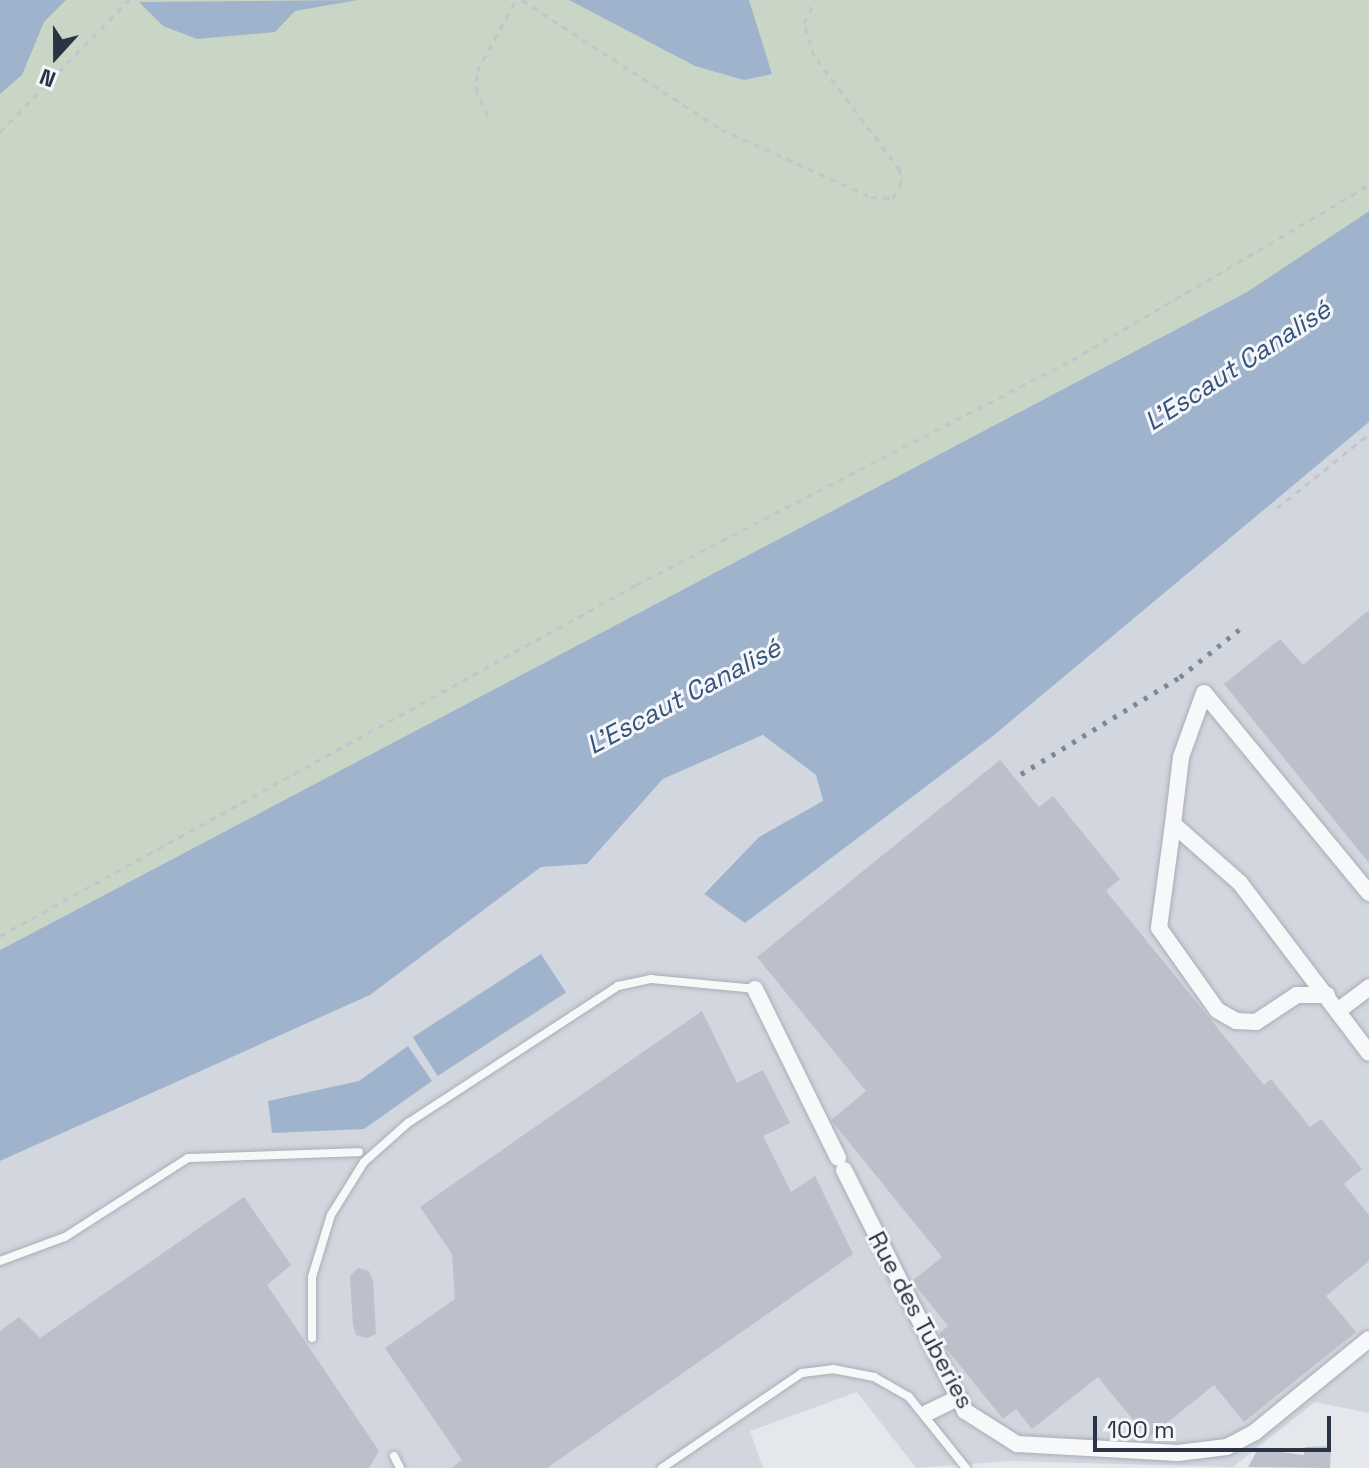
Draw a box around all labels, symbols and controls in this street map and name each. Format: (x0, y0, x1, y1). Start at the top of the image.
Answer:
north arrow (16, 16, 96, 96)
text: N (35, 63, 59, 94)
water label: L'Escaut Canalisé (1139, 294, 1337, 438)
water label: L'Escaut Canalisé (582, 633, 786, 761)
street label: Rue des Tuberies (862, 1226, 980, 1414)
scale bar (1097, 1400, 1335, 1450)
text: 100 m (1107, 1414, 1175, 1445)

